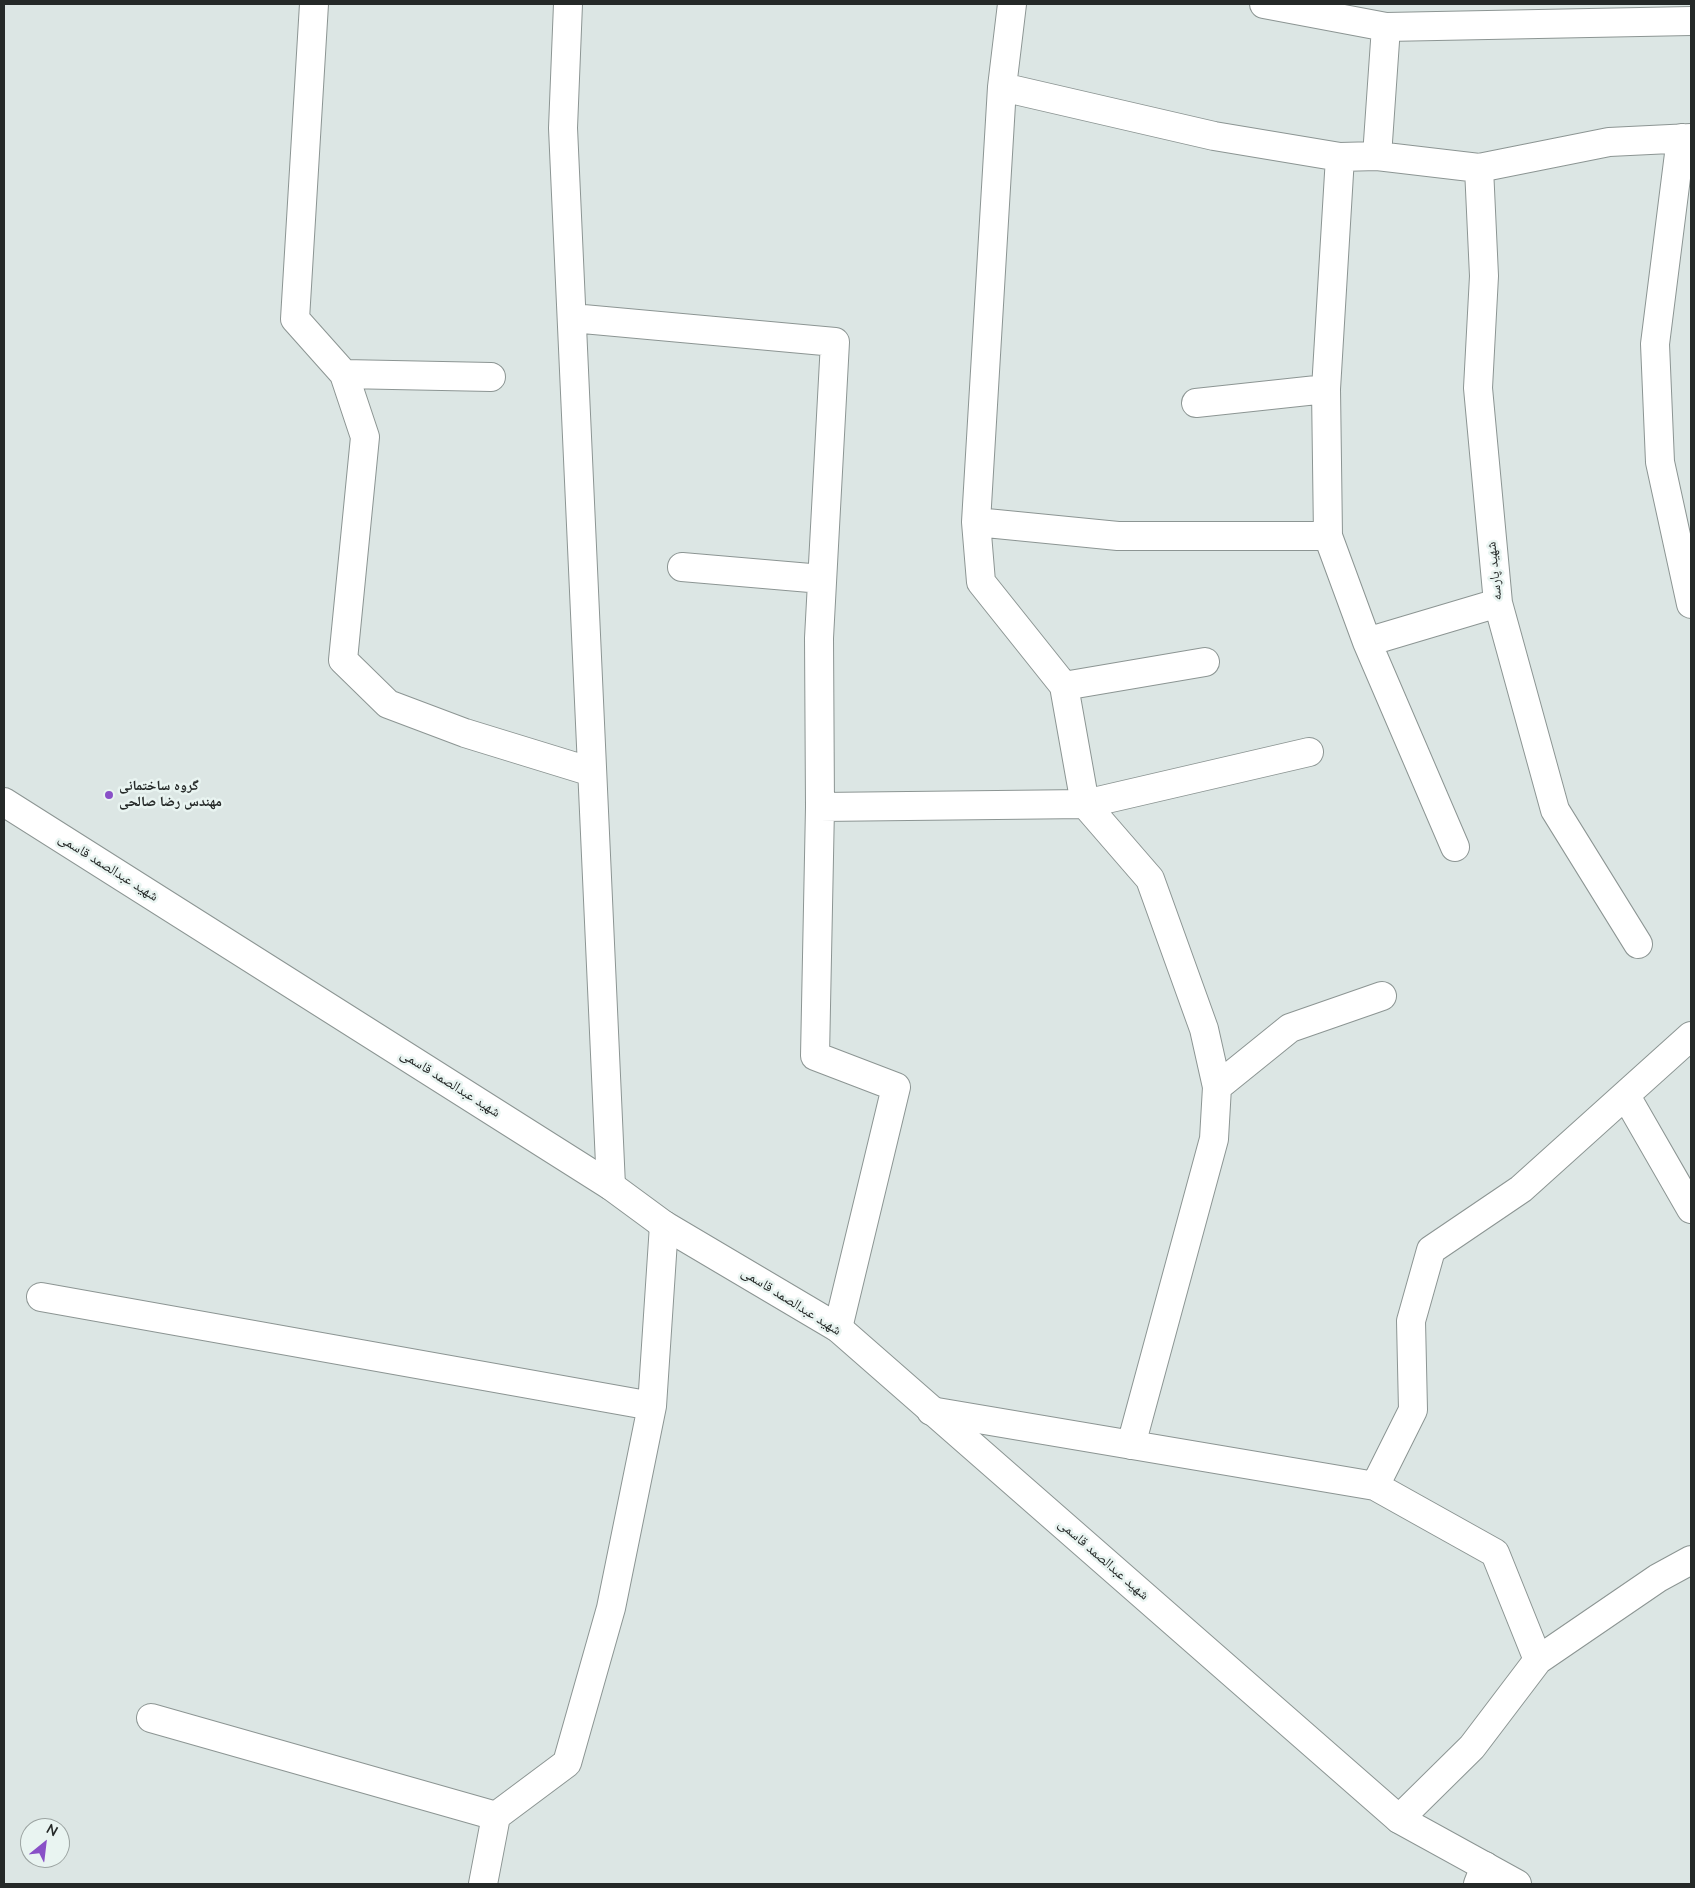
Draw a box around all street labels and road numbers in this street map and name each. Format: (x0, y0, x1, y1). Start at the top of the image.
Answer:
street label: شهید پارسه (1484, 541, 1506, 601)
street label: شهید عبدالصمد قاسمی (55, 830, 161, 906)
street label: شهید عبدالصمد قاسمی (397, 1046, 503, 1122)
street label: شهید عبدالصمد قاسمی (738, 1264, 844, 1340)
street label: شهید عبدالصمد قاسمی (1054, 1516, 1152, 1604)

